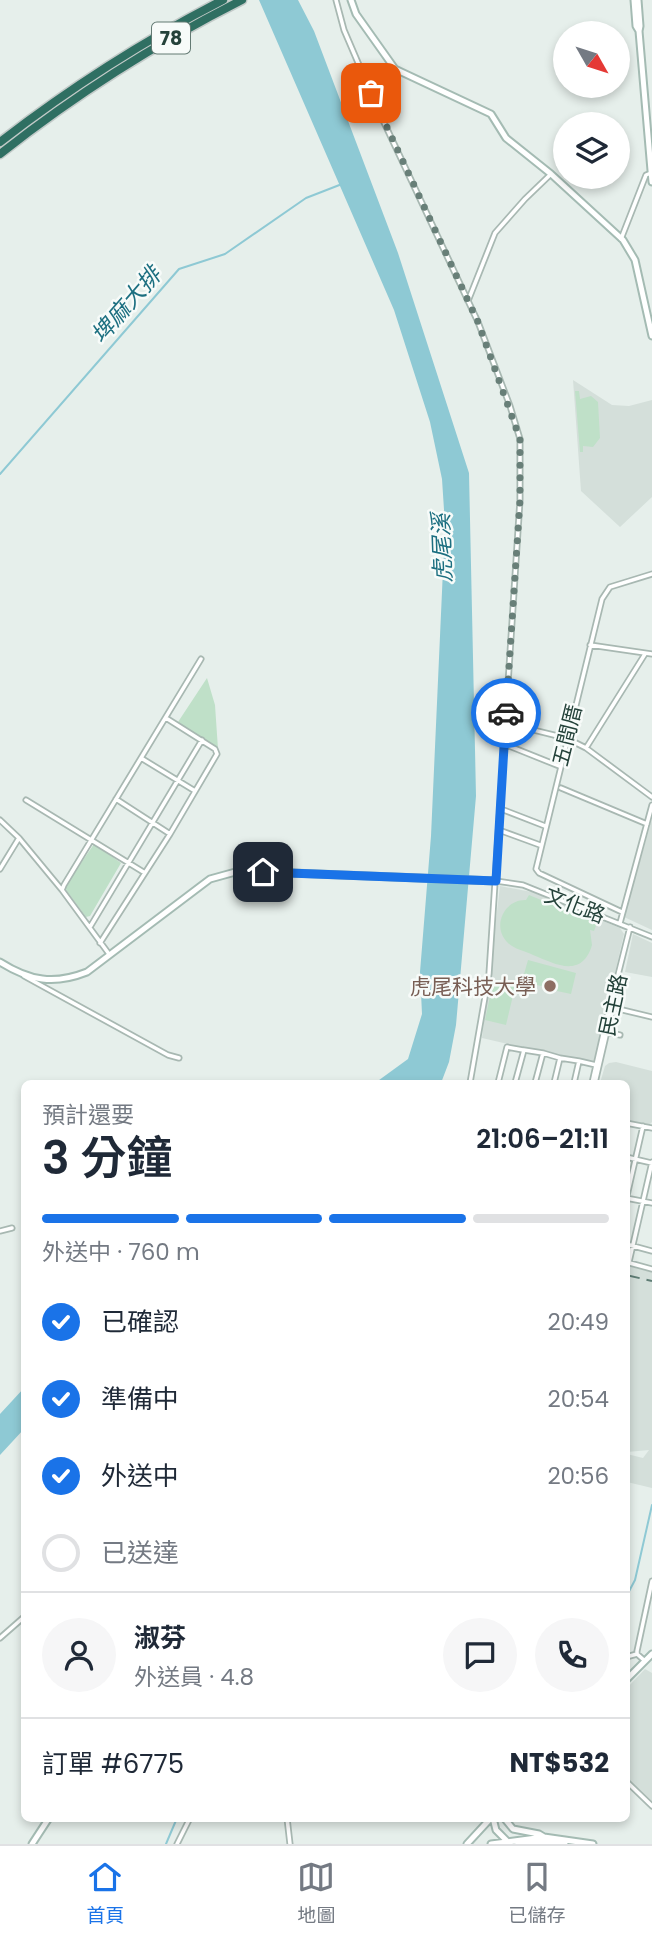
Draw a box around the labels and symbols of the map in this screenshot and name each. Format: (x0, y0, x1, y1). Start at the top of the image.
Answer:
north arrow (553, 21, 630, 98)
road number: 78 (152, 22, 190, 54)
pin (341, 63, 401, 123)
water label: 埤麻大排 (84, 258, 170, 350)
water label: 虎尾溪 (425, 510, 459, 583)
courier (471, 678, 541, 748)
street label: 五間厝 (545, 701, 589, 769)
pin (233, 842, 293, 902)
street label: 文化路 (540, 880, 610, 930)
street label: 民主路 (592, 971, 634, 1039)
place label: 虎尾科技大學 (410, 972, 536, 1001)
marker: 虎尾科技大學 (542, 978, 558, 994)

